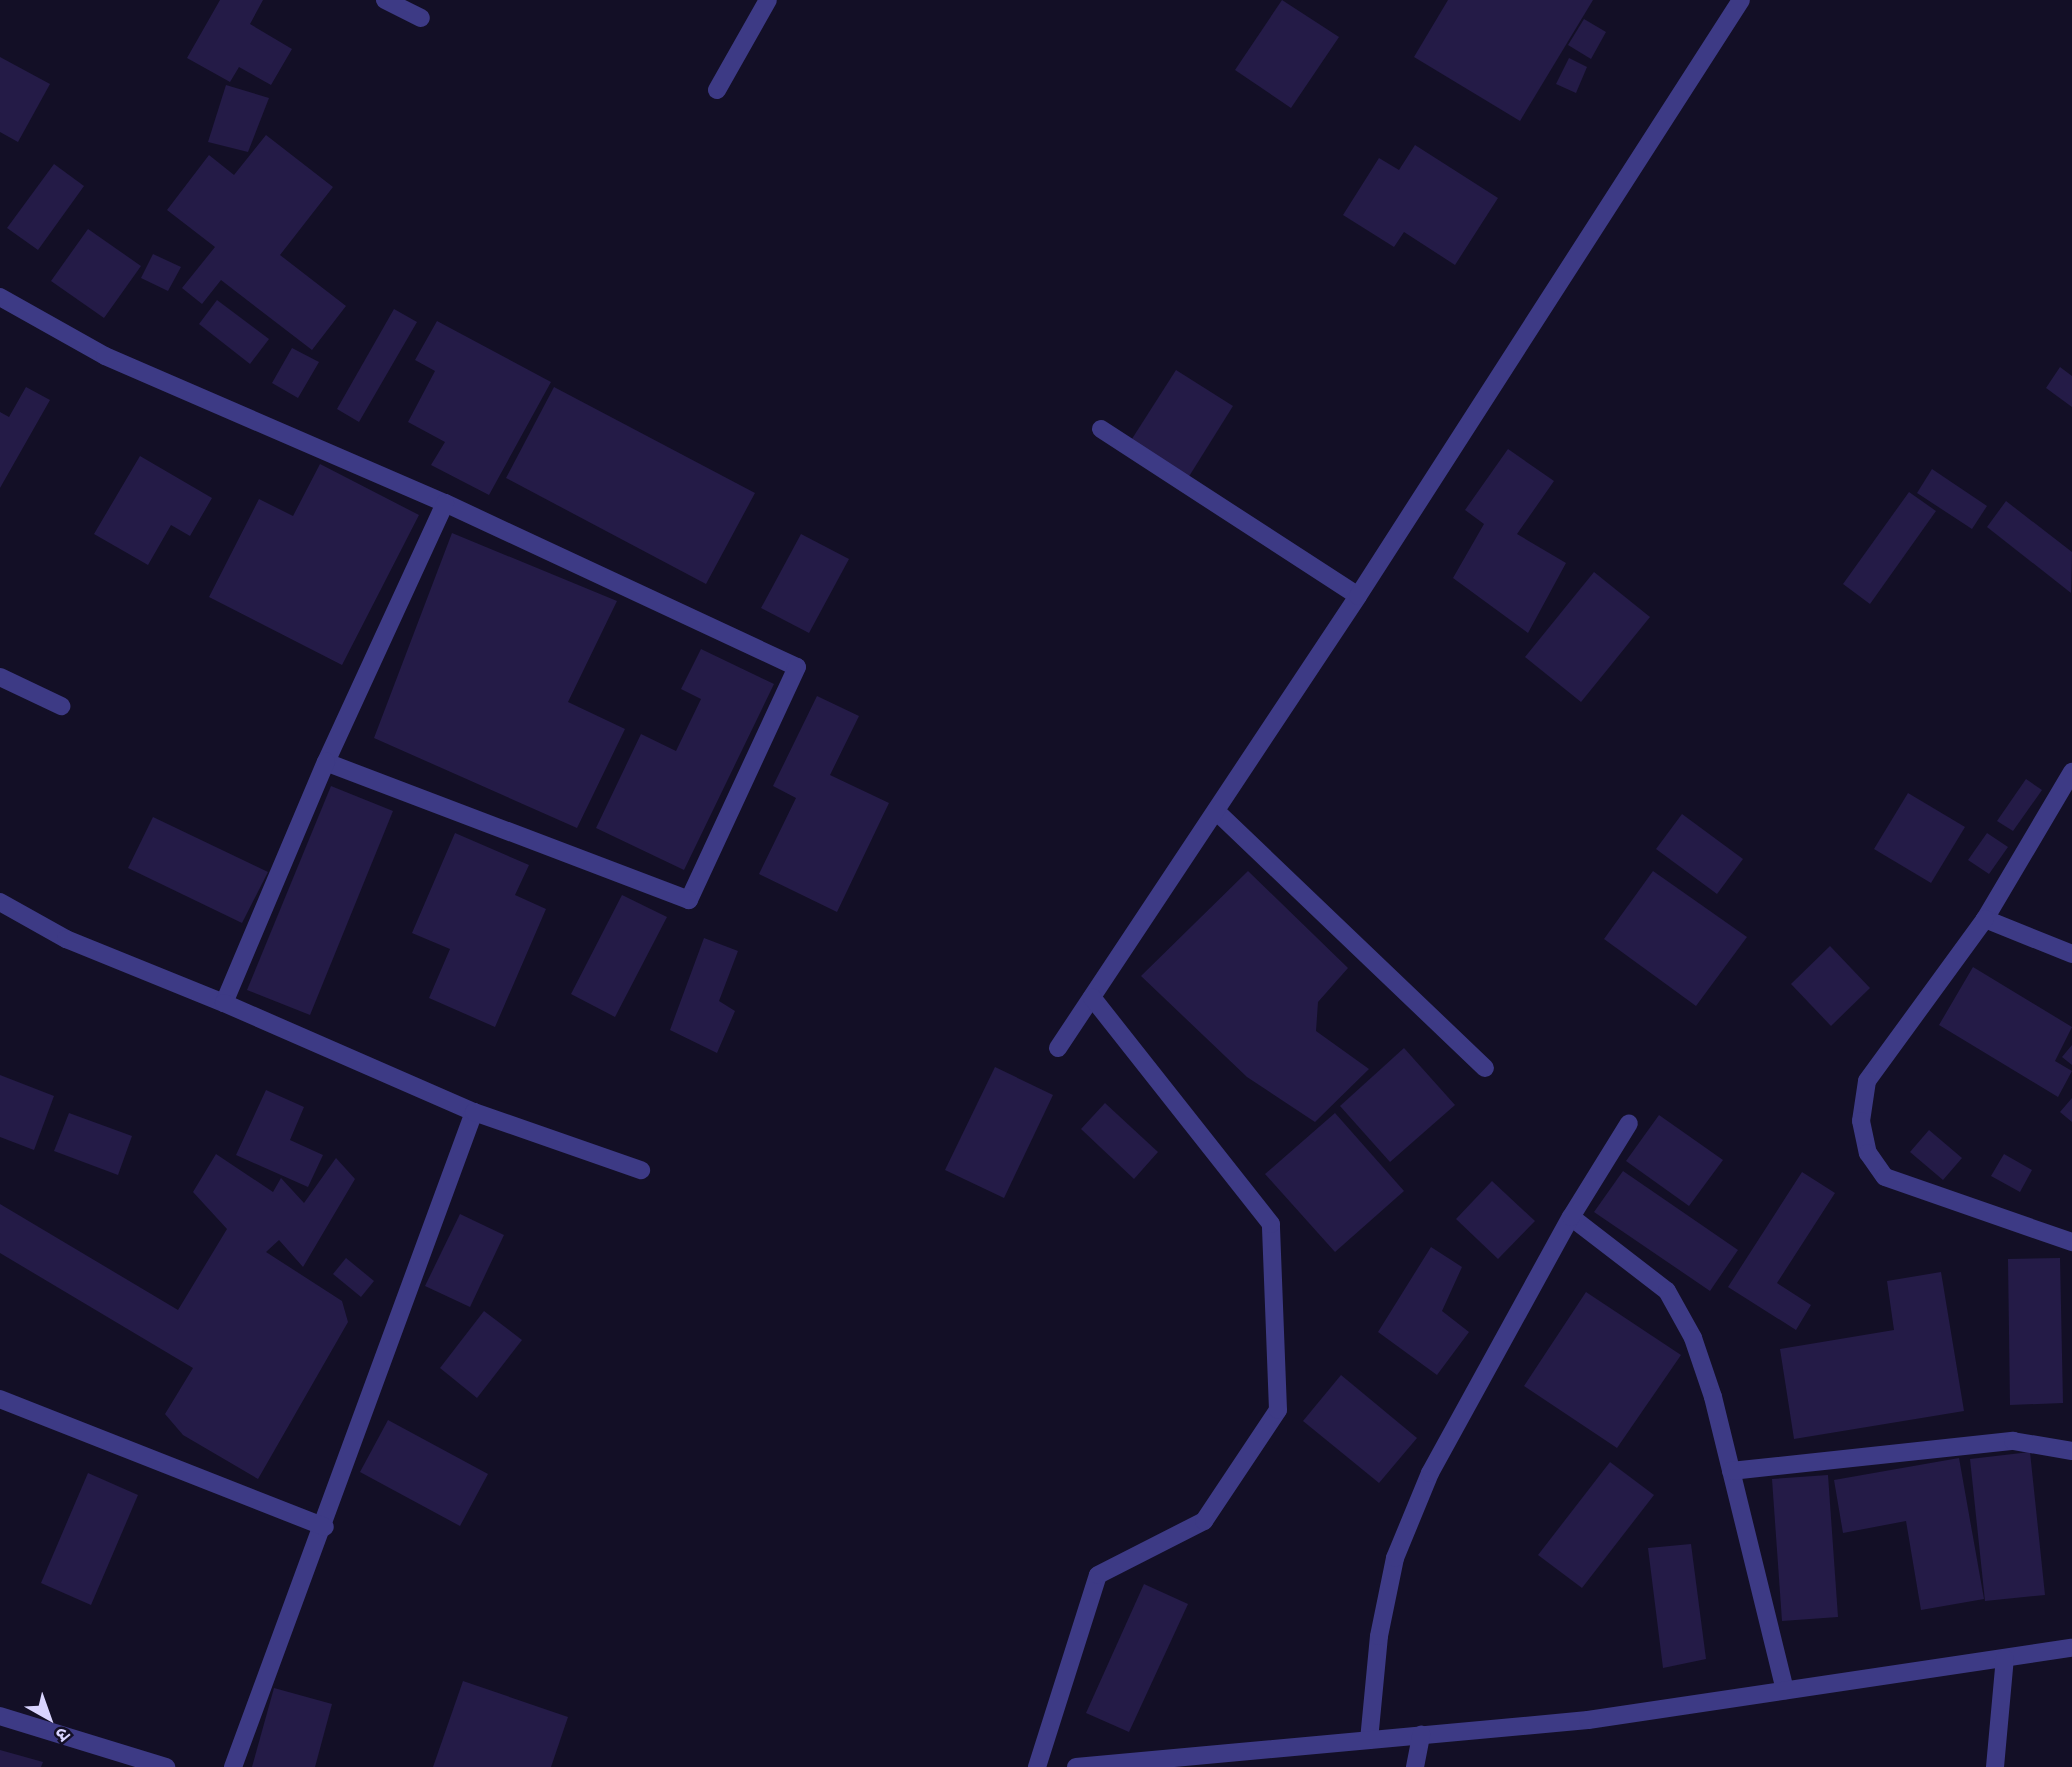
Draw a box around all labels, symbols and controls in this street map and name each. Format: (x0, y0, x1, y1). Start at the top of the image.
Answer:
north arrow (14, 1683, 84, 1753)
text: उ (51, 1721, 75, 1748)

